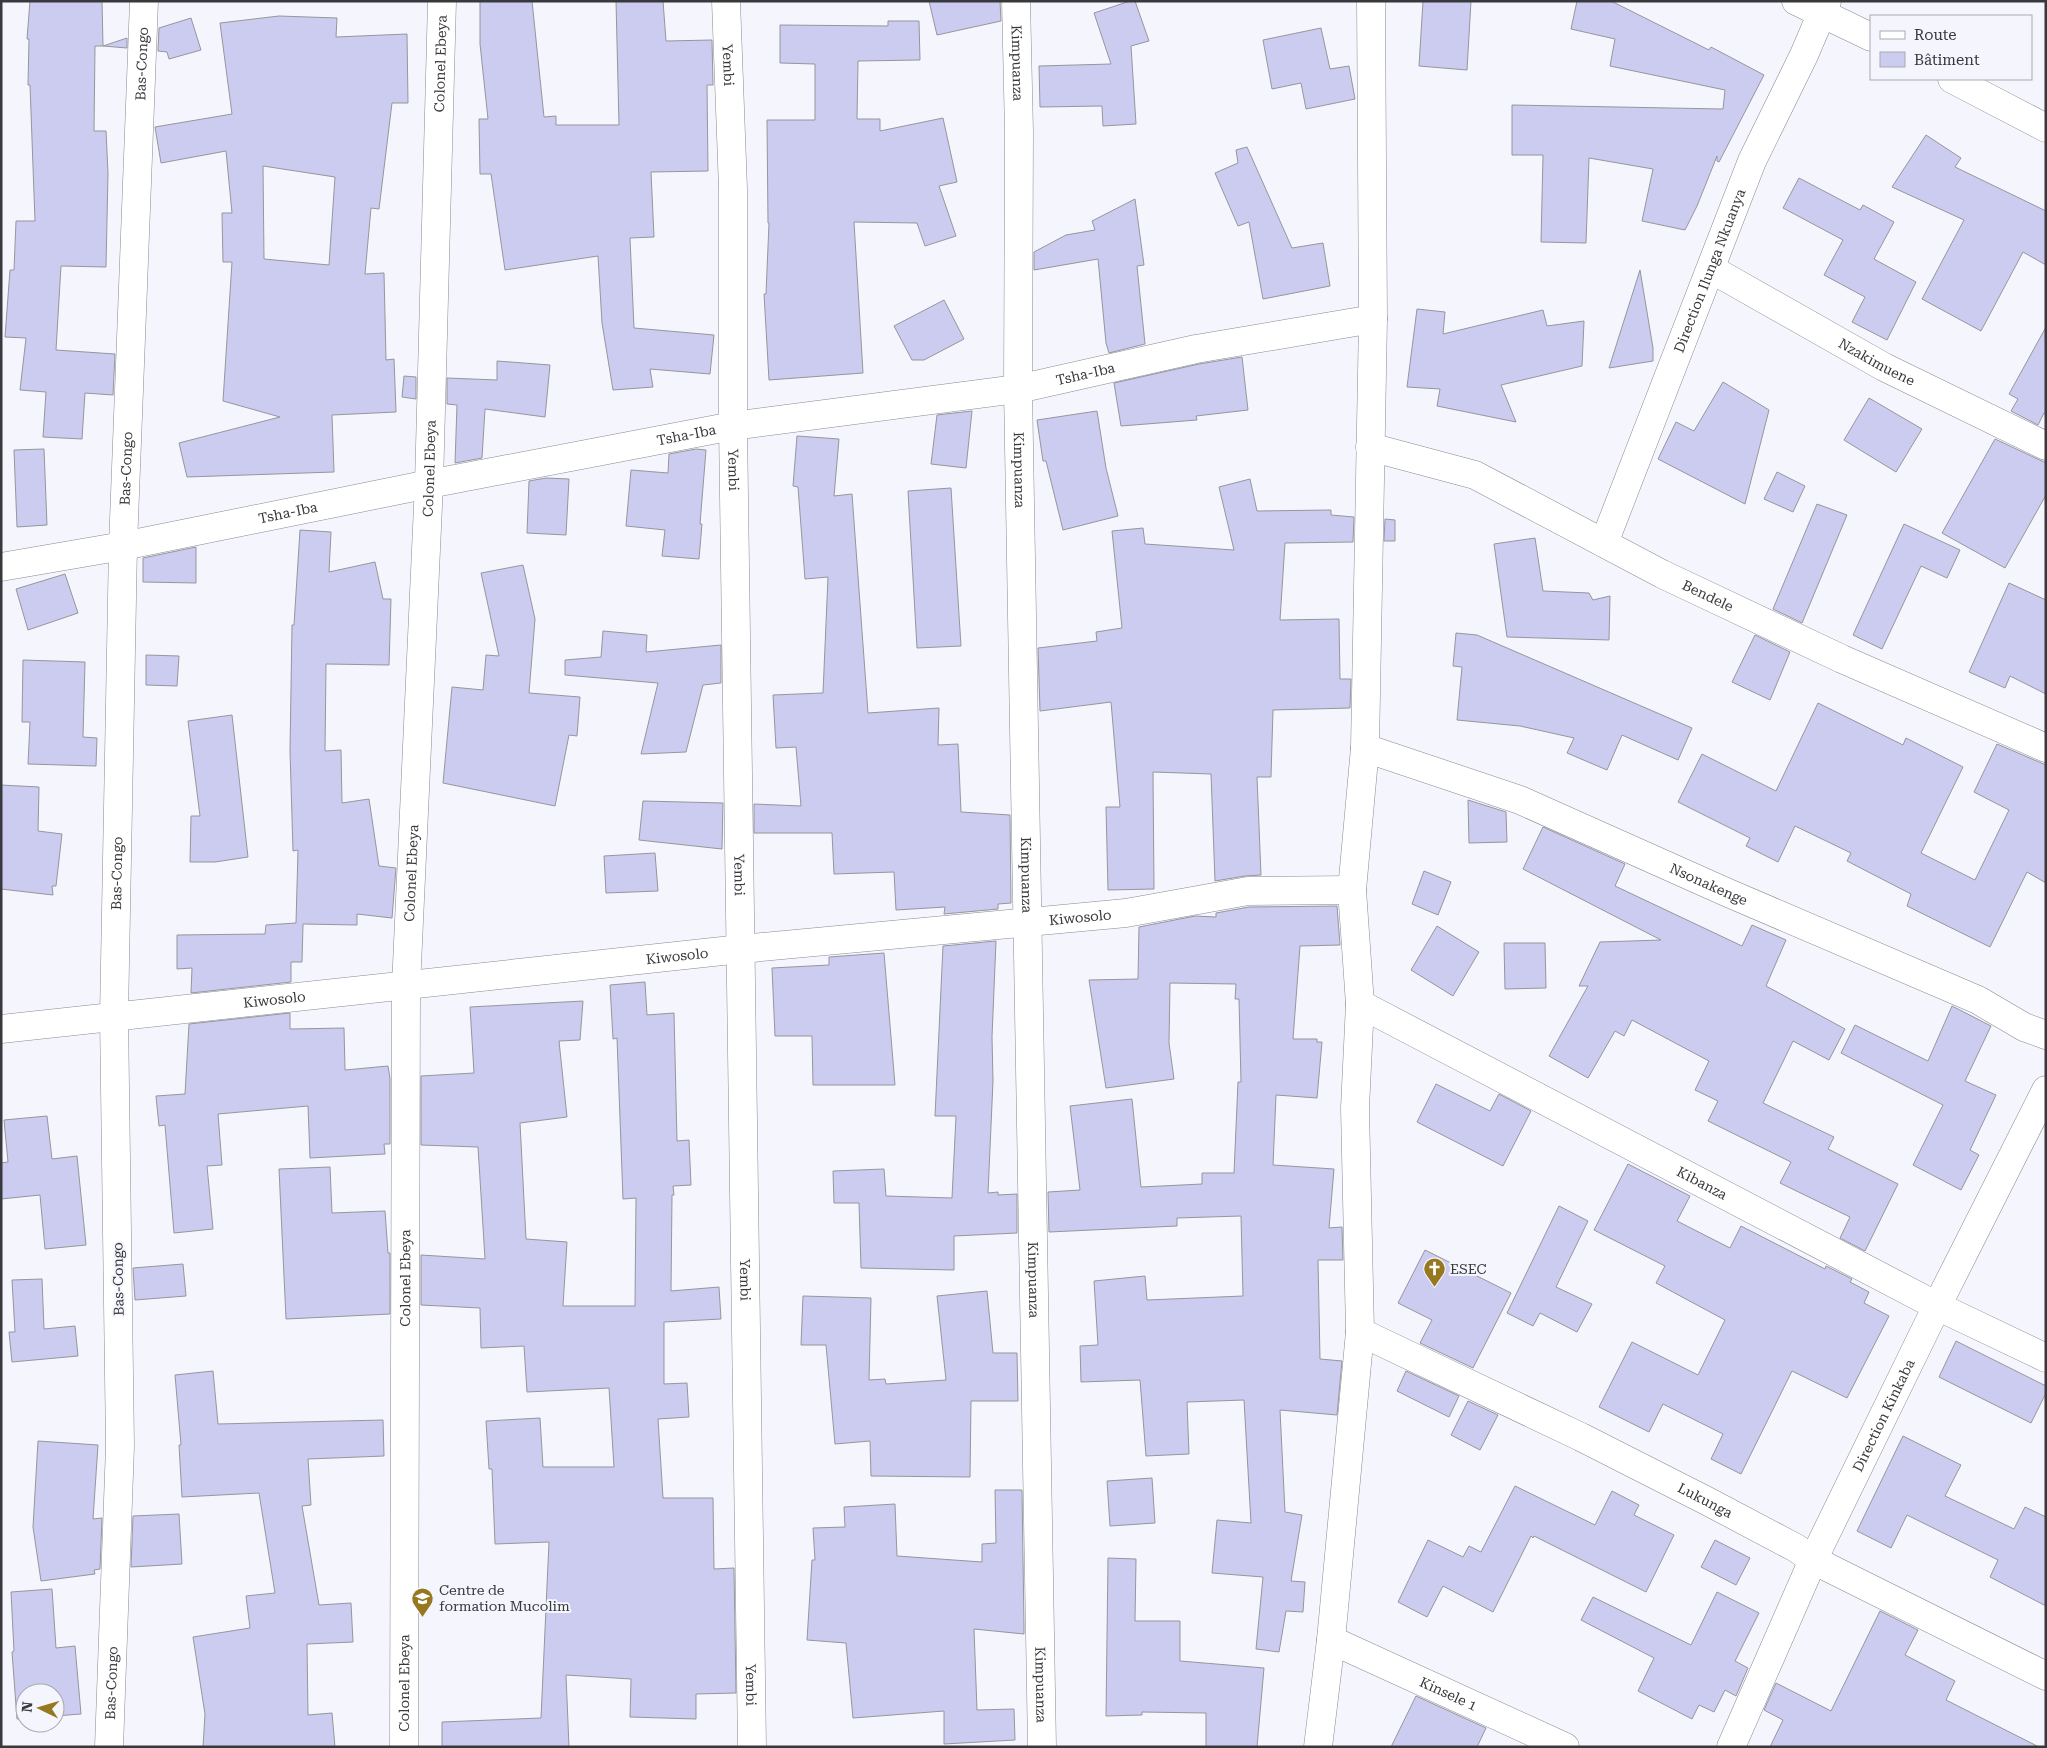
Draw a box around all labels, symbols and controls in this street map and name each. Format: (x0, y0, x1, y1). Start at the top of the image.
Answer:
street label: Colonel Ebeya (431, 14, 450, 113)
legend (1870, 15, 2032, 80)
street label: Kimpuanza (1009, 25, 1026, 102)
text: Route (1914, 26, 1956, 44)
street label: Bas-Congo (132, 27, 151, 101)
street label: Yembi (720, 44, 737, 87)
text: Bâtiment (1914, 51, 1980, 69)
street label: Direction Ilunga Nkuanya (1671, 186, 1749, 355)
street label: Nzakimuene (1836, 335, 1918, 389)
street label: Tsha-Iba (1054, 359, 1117, 388)
street label: Colonel Ebeya (419, 419, 439, 517)
street label: Tsha-Iba (655, 421, 718, 448)
street label: Bas-Congo (117, 431, 135, 506)
street label: Kimpuanza (1011, 432, 1028, 509)
street label: Yembi (725, 449, 742, 492)
street label: Tsha-Iba (257, 499, 319, 526)
street label: Bendele (1680, 577, 1736, 615)
street label: Colonel Ebeya (401, 824, 421, 922)
street label: Bas-Congo (108, 836, 125, 910)
street label: Kimpuanza (1018, 837, 1035, 914)
street label: Yembi (731, 854, 748, 897)
street label: Nsonakenge (1667, 860, 1750, 908)
street label: Kiwosolo (1048, 906, 1112, 928)
street label: Kiwosolo (645, 945, 709, 967)
street label: Kiwosolo (242, 988, 306, 1011)
street label: Kibanza (1674, 1163, 1730, 1203)
street label: Colonel Ebeya (397, 1229, 413, 1327)
street label: Bas-Congo (109, 1242, 127, 1316)
street label: Kimpuanza (1025, 1242, 1042, 1318)
church icon: ESEC (1422, 1257, 1446, 1288)
street label: Yembi (737, 1259, 754, 1302)
place label: ESEC (1450, 1261, 1487, 1277)
street label: Direction Kinkaba (1849, 1356, 1918, 1474)
street label: Lukunga (1675, 1480, 1736, 1521)
place label: Centre de formation Mucolim (439, 1582, 570, 1614)
school or university icon: Centre de formation Mucolim (411, 1586, 435, 1617)
street label: Colonel Ebeya (396, 1634, 412, 1732)
street label: Bas-Congo (102, 1646, 121, 1720)
street label: Kimpuanza (1032, 1647, 1050, 1723)
street label: Yembi (743, 1663, 759, 1707)
street label: Kinsele 1 (1417, 1674, 1480, 1714)
north arrow (15, 1683, 65, 1733)
text: N (19, 1701, 36, 1713)

